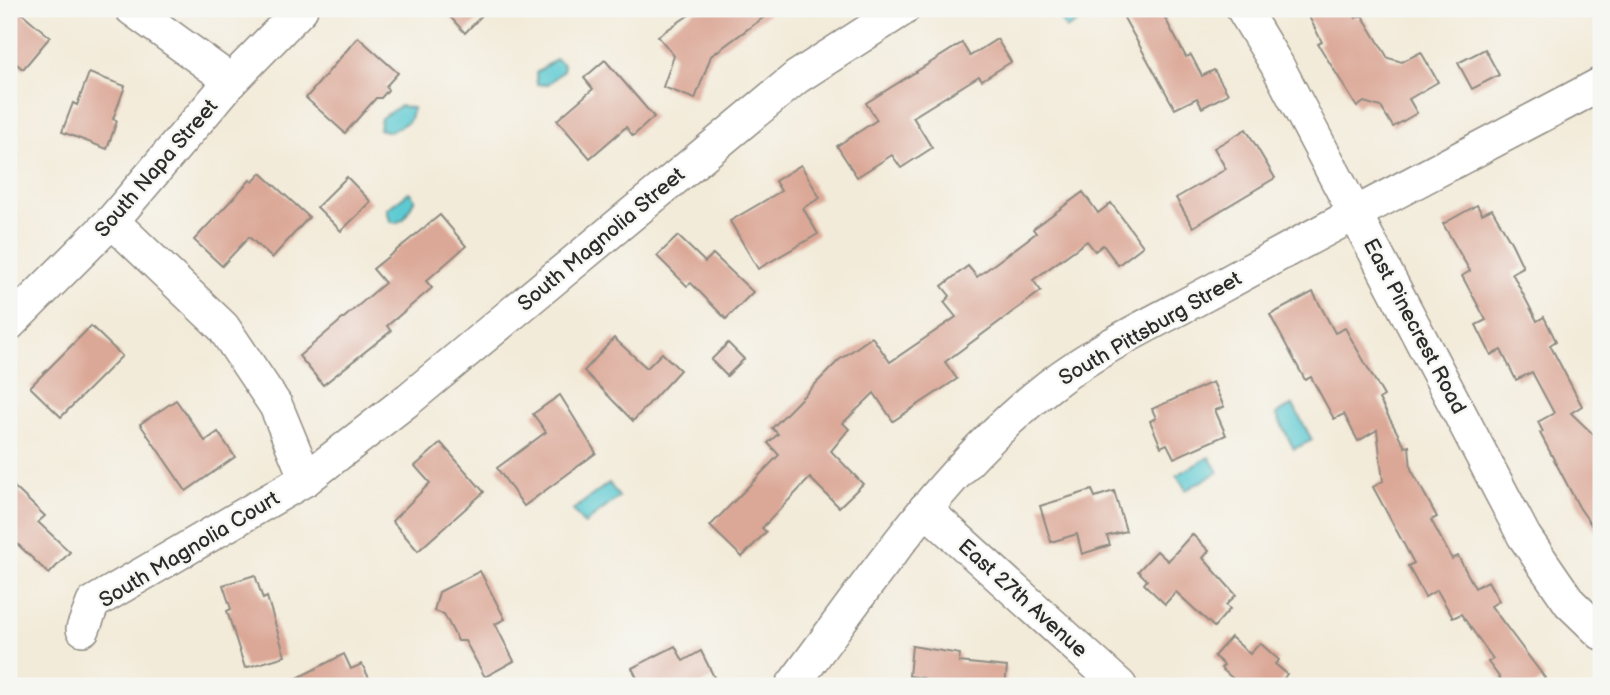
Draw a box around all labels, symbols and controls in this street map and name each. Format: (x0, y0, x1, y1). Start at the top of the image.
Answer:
street label: South Napa Street (90, 94, 223, 242)
street label: South Magnolia Street (513, 162, 690, 317)
street label: East Pinecrest Road (1358, 234, 1471, 418)
street label: South Pittsburg Street (1055, 266, 1246, 391)
street label: South Magnolia Court (95, 486, 284, 613)
street label: East 27th Avenue (953, 534, 1092, 663)

